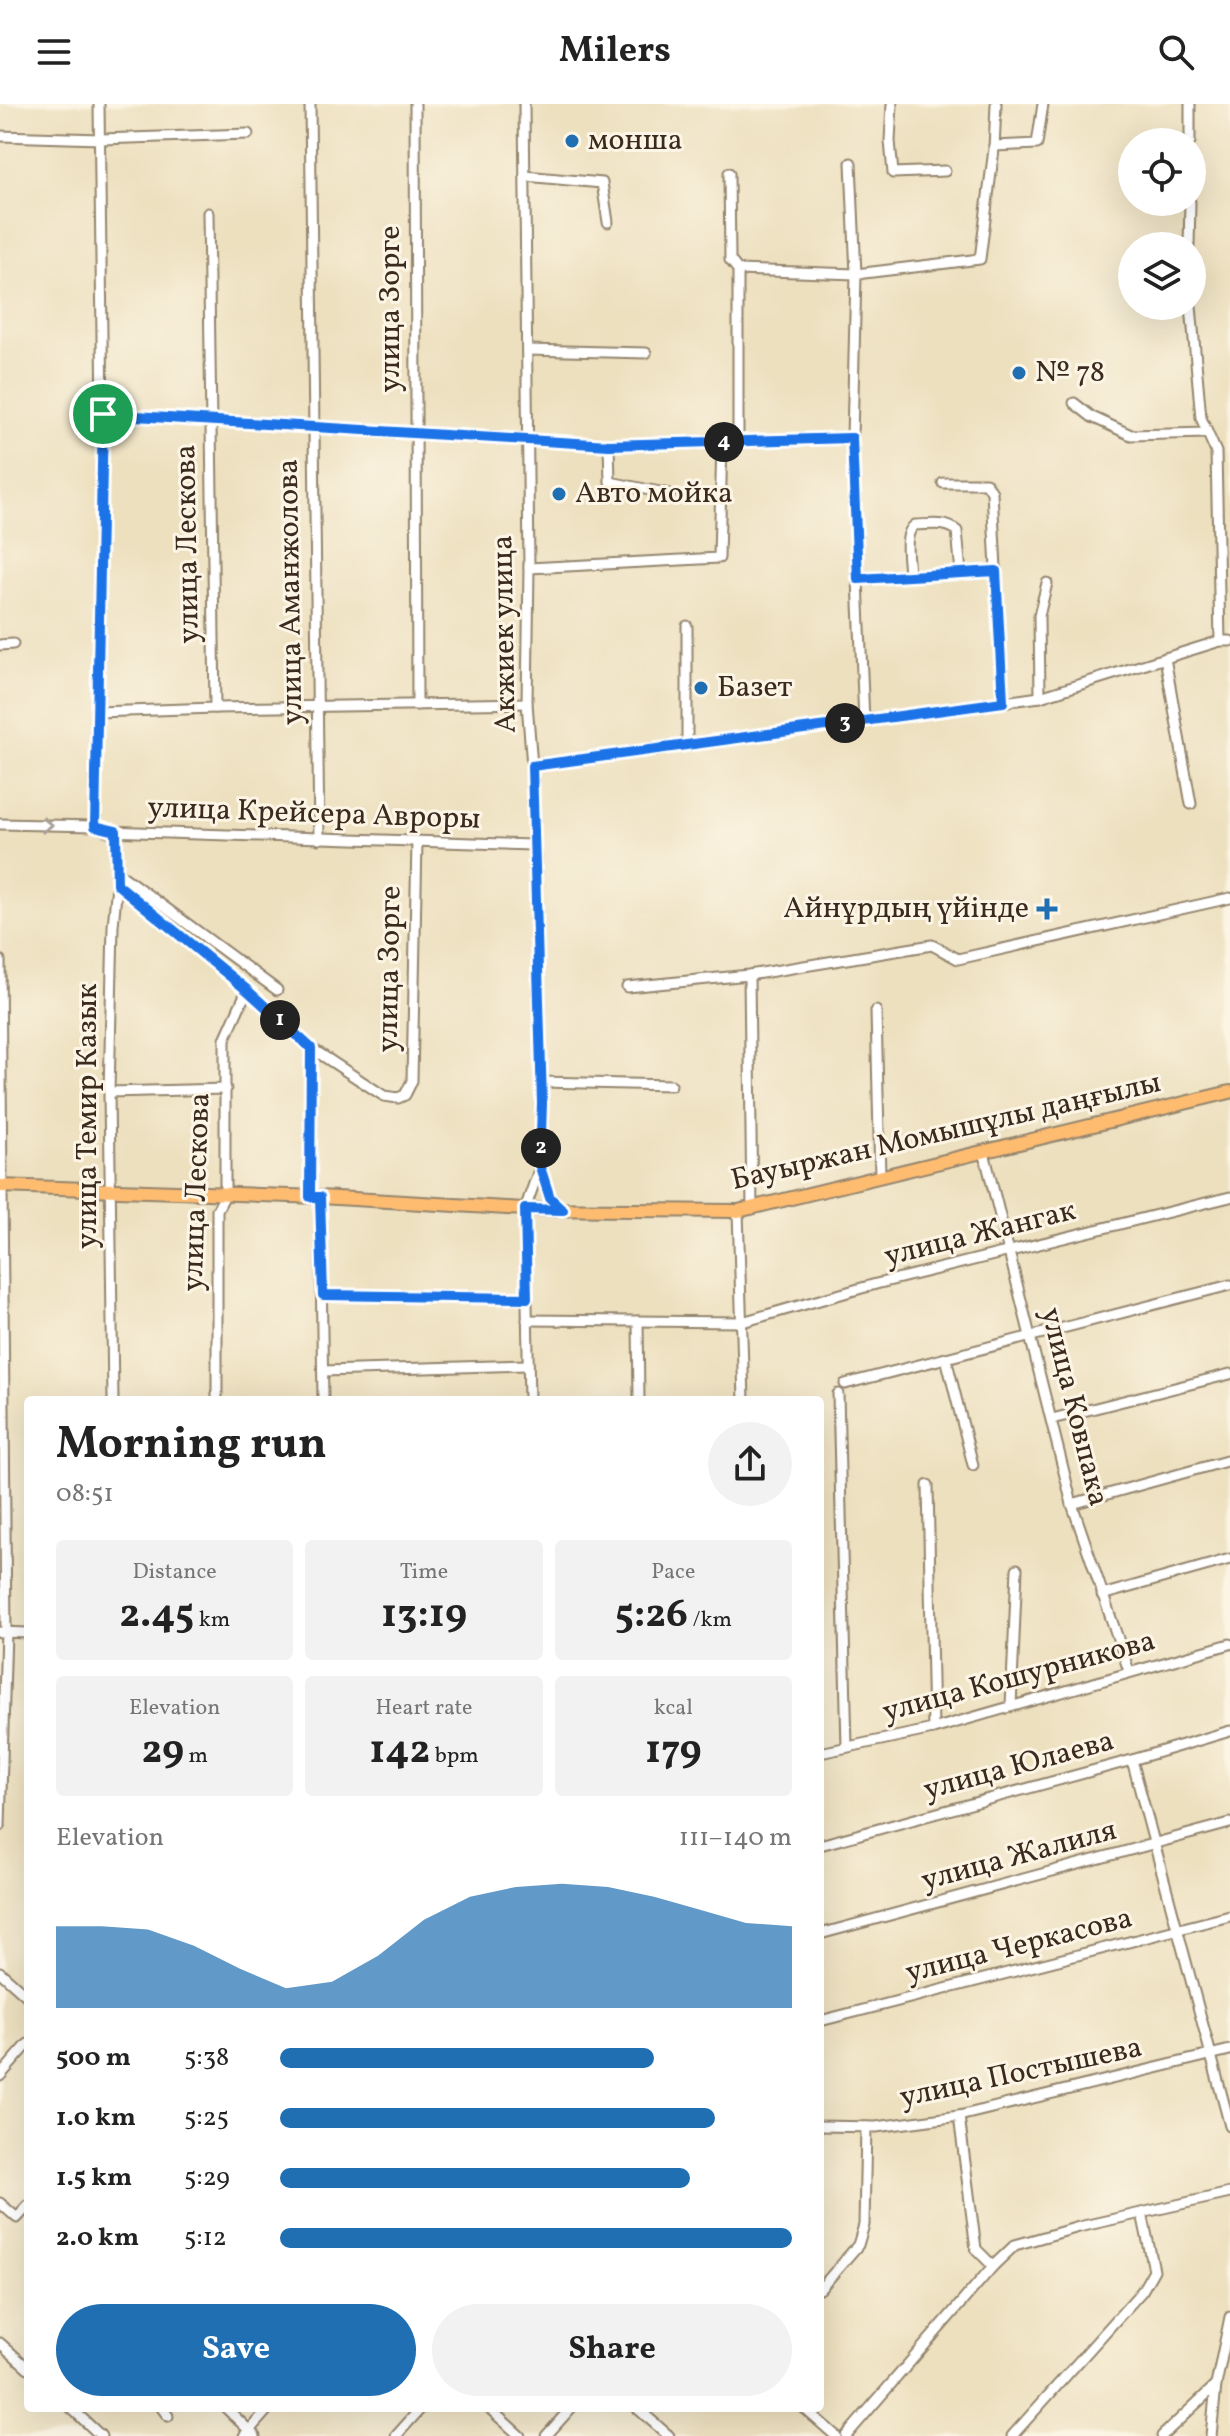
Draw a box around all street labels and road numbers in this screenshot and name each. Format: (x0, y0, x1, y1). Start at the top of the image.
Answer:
street label: улица Зорге (370, 226, 412, 392)
street label: улица Лескова (165, 444, 211, 644)
street label: улица Аманжолова (268, 459, 314, 725)
street label: Акжиек улица (482, 535, 528, 733)
street label: улица Крейсера Авроры (147, 787, 481, 841)
street label: улица Зорге (368, 885, 412, 1053)
street label: улица Темир Казык (67, 983, 109, 1249)
street label: Бауыржан Момышұлы даңғылы (727, 1062, 1165, 1202)
street label: улица Лескова (173, 1092, 221, 1292)
street label: улица Жангак (880, 1190, 1080, 1278)
street label: улица Ковпака (1029, 1303, 1119, 1511)
street label: улица Кошурникова (878, 1620, 1160, 1734)
street label: улица Юлаева (919, 1720, 1119, 1812)
street label: улица Жалиля (917, 1810, 1121, 1902)
street label: улица Черкасова (901, 1898, 1137, 1994)
street label: улица Постышева (896, 2027, 1146, 2119)

